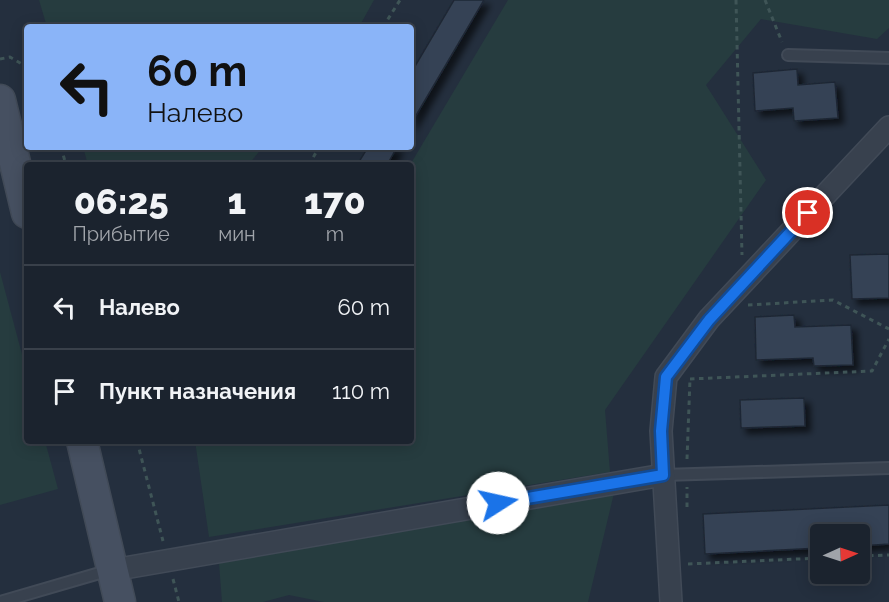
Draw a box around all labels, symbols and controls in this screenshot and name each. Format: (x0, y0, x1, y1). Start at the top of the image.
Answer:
text: 60 m (147, 47, 247, 96)
icon: left (48, 48, 126, 126)
text: Налево (147, 97, 243, 128)
text: 06:25 (74, 180, 168, 222)
text: 1 (228, 180, 246, 222)
text: 170 (304, 180, 366, 222)
pin (782, 187, 833, 238)
icon: arrive (791, 196, 824, 229)
text: Прибытие (72, 222, 170, 246)
text: мин (218, 222, 256, 246)
text: m (326, 222, 344, 246)
icon: left (48, 291, 81, 324)
text: Налево (99, 294, 180, 320)
text: 60 m (337, 294, 390, 320)
icon: arrive (48, 375, 81, 408)
text: Пункт назначения (99, 378, 296, 404)
text: 110 m (332, 378, 390, 404)
position arrow (466, 471, 530, 535)
north arrow (810, 524, 870, 584)
map controls (810, 524, 870, 584)

